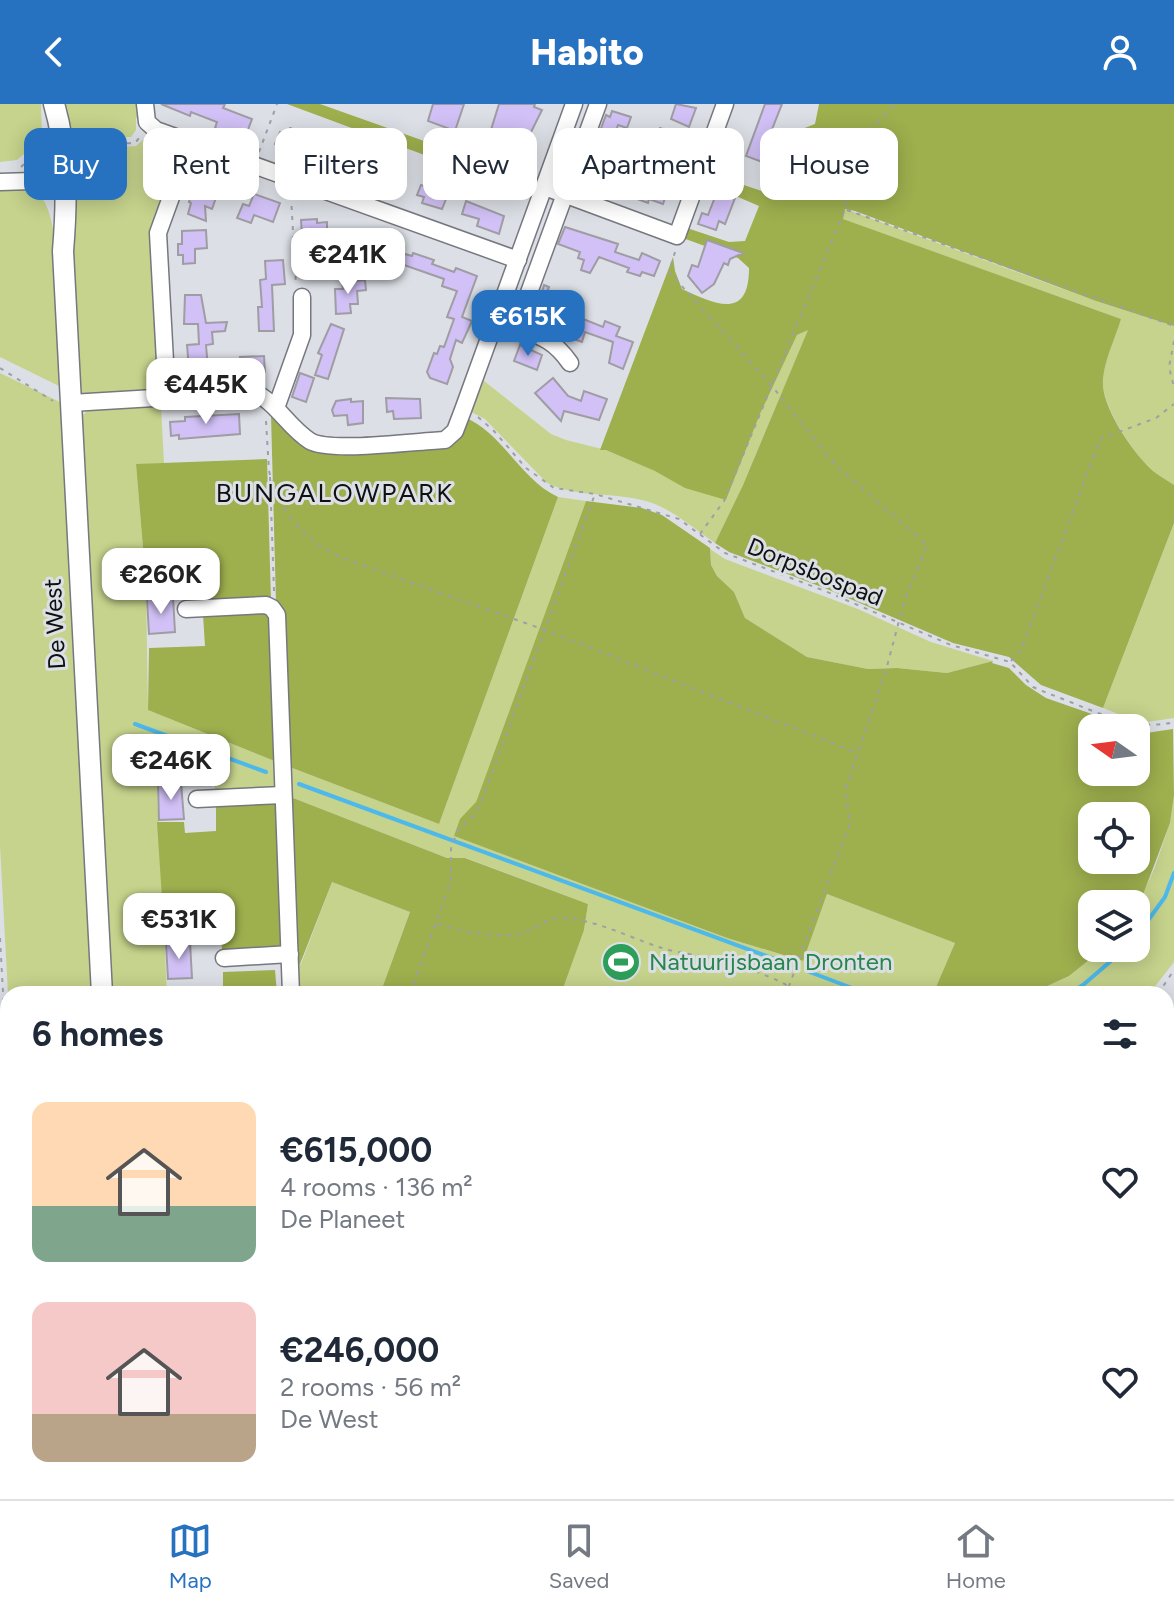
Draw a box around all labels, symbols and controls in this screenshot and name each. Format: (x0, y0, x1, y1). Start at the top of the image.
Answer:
icon: back (32, 30, 76, 74)
icon: person (1098, 30, 1142, 74)
text: Habito (530, 31, 644, 74)
chip: Buy (24, 128, 127, 200)
chip: Rent (143, 128, 259, 200)
chip: Filters (275, 128, 407, 200)
chip: New (423, 128, 537, 200)
chip: Apartment (553, 128, 744, 200)
chip: House (760, 128, 898, 200)
pin: €241K (292, 228, 404, 296)
text: €241K (309, 238, 387, 270)
pin: €615K (472, 290, 584, 358)
text: €615K (490, 300, 566, 332)
pin: €445K (150, 358, 262, 426)
text: €445K (164, 368, 248, 400)
district label: BUNGALOWPARK (216, 477, 454, 509)
street label: Dorpsbospad (743, 531, 887, 612)
pin: €260K (105, 548, 217, 616)
text: €260K (120, 558, 202, 590)
street label: De West (38, 578, 71, 670)
north arrow (1078, 714, 1150, 786)
map controls (1078, 714, 1150, 962)
pin: €246K (115, 734, 227, 802)
text: €246K (130, 744, 212, 776)
button: locate (1078, 802, 1150, 874)
button: layers (1078, 890, 1150, 962)
pin: €531K (123, 893, 235, 961)
text: €531K (141, 903, 217, 935)
sports icon: Natuurijsbaan Dronten (600, 941, 642, 983)
place label: Natuurijsbaan Dronten (649, 947, 892, 976)
icon: filters (1098, 1012, 1142, 1056)
text: 6 homes (32, 1014, 163, 1055)
text: €615,000 (280, 1130, 432, 1171)
icon: home (96, 1134, 192, 1230)
icon: heart (1098, 1160, 1142, 1204)
text: 4 rooms · 136 m² (280, 1171, 473, 1203)
text: De Planeet (280, 1203, 405, 1235)
text: €246,000 (280, 1330, 439, 1371)
icon: home (96, 1334, 192, 1430)
icon: heart (1098, 1360, 1142, 1404)
text: 2 rooms · 56 m² (280, 1371, 461, 1403)
text: De West (280, 1403, 379, 1435)
tab: Map (168, 1519, 212, 1594)
tab: Saved (549, 1519, 609, 1594)
tab: Home (946, 1519, 1006, 1594)

